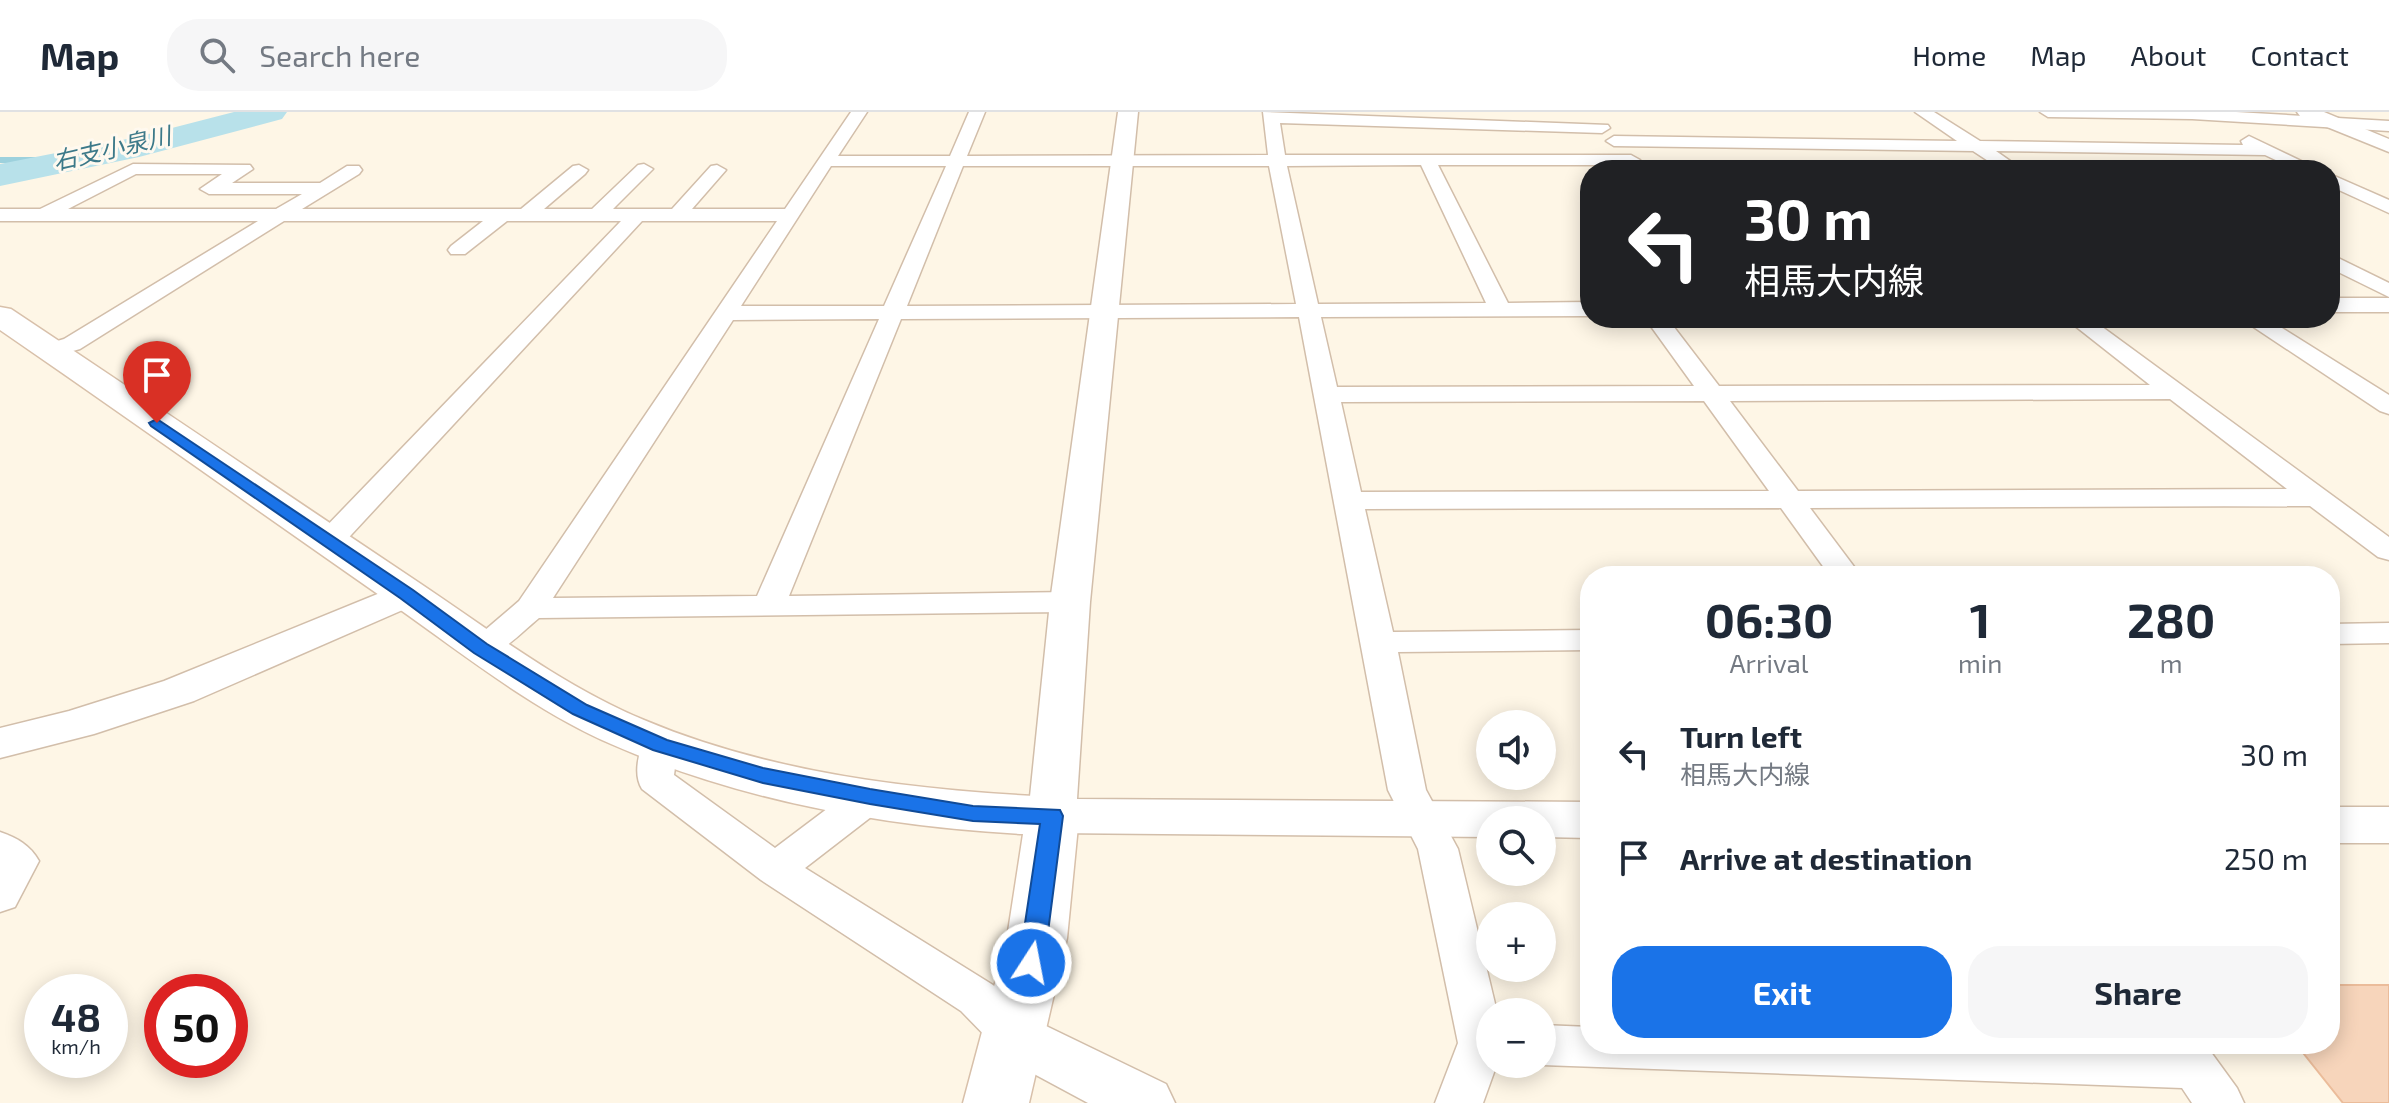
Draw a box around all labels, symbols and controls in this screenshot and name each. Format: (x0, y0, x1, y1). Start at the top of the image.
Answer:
search box (167, 19, 727, 91)
text: Map (40, 32, 119, 78)
icon: search (195, 33, 239, 77)
text: Search here (259, 37, 420, 73)
text: Home (1912, 38, 1986, 72)
text: Map (2030, 38, 2087, 72)
text: About (2131, 38, 2206, 72)
text: Contact (2250, 38, 2349, 72)
water label: 右支小泉川 (50, 119, 176, 175)
text: 30 m (1744, 184, 1873, 251)
icon: left (1612, 192, 1716, 296)
text: 相馬大内線 (1744, 258, 1924, 301)
pin (123, 341, 191, 423)
icon: arrive (135, 353, 179, 397)
text: 06:30 (1705, 590, 1833, 648)
text: 1 (1970, 590, 1991, 648)
text: 280 (2127, 590, 2215, 648)
text: Arrival (1729, 647, 1809, 678)
text: min (1958, 647, 2002, 678)
text: m (2160, 647, 2183, 678)
map controls (1476, 710, 1556, 1078)
button: sound (1476, 710, 1556, 790)
text: Turn left (1680, 718, 1802, 754)
icon: left (1612, 732, 1656, 776)
text: 30 m (2240, 736, 2308, 772)
text: 相馬大内線 (1680, 758, 1810, 789)
button: search (1476, 806, 1556, 886)
icon: arrive (1612, 836, 1656, 880)
text: Arrive at destination (1680, 840, 1972, 876)
text: 250 m (2224, 840, 2308, 876)
button: + (1476, 902, 1556, 982)
position arrow (989, 921, 1073, 1005)
button: Exit (1612, 946, 1952, 1038)
button: Share (1968, 946, 2308, 1038)
speed limit sign: 50 (144, 974, 248, 1078)
text: 48 (51, 992, 101, 1040)
button: − (1476, 998, 1556, 1078)
text: km/h (51, 1034, 101, 1058)

